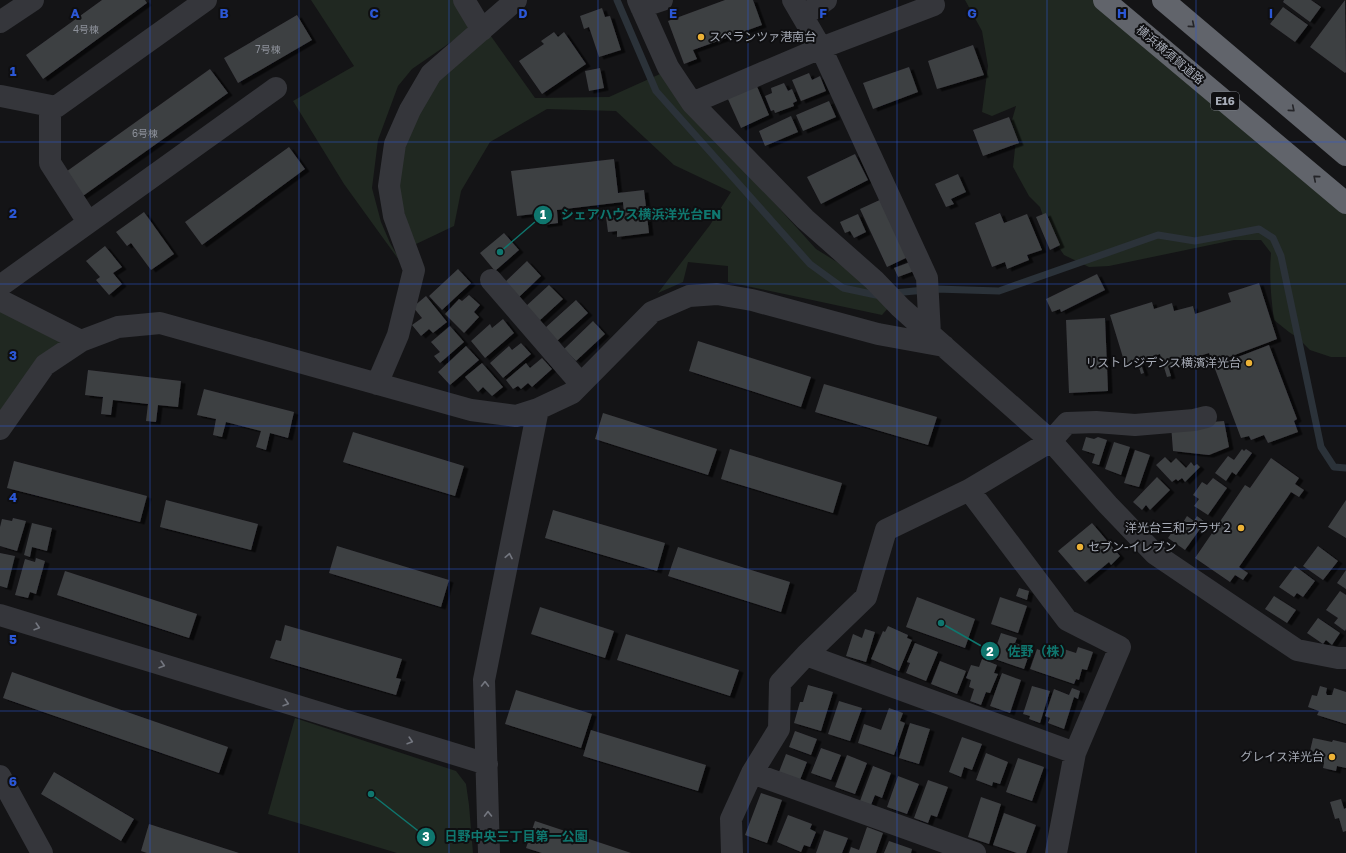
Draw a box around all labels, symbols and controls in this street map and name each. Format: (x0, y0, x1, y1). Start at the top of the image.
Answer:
text: A (70, 5, 80, 21)
text: B (219, 5, 229, 21)
text: C (369, 5, 379, 21)
text: D (518, 5, 528, 21)
text: E (669, 5, 677, 21)
text: F (819, 5, 827, 21)
text: G (967, 5, 977, 21)
text: H (1117, 5, 1127, 21)
text: I (1269, 5, 1273, 21)
one-way arrow (1188, 21, 1195, 28)
street label: 横浜横須賀道路 (1133, 22, 1207, 87)
house number: 4号棟 (73, 23, 99, 35)
place label: スペランツァ港南台 (709, 29, 816, 44)
marker: スペランツァ港南台 (696, 32, 706, 42)
house number: 7号棟 (255, 43, 281, 55)
text: 1 (10, 63, 17, 79)
road number: E16 (1211, 92, 1239, 110)
one-way arrow (1287, 105, 1294, 112)
house number: 6号棟 (132, 127, 158, 139)
one-way arrow (1313, 175, 1321, 182)
callout: シェアハウス横浜洋光台EN (533, 202, 730, 227)
text: 2 (9, 205, 17, 221)
text: シェアハウス横浜洋光台EN (561, 206, 721, 222)
text: 1 (540, 207, 546, 222)
text: 3 (9, 347, 17, 363)
place label: リストレジデンス横濱洋光台 (1085, 355, 1241, 370)
marker: リストレジデンス横濱洋光台 (1244, 358, 1254, 368)
text: 4 (9, 489, 17, 505)
place label: 洋光台三和プラザ２ (1125, 520, 1233, 535)
marker: 洋光台三和プラザ２ (1236, 523, 1246, 533)
place label: セブン-イレブン (1088, 539, 1177, 554)
marker: セブン-イレブン (1075, 542, 1085, 552)
one-way arrow (504, 553, 513, 560)
one-way arrow (34, 622, 41, 631)
text: 5 (9, 631, 17, 647)
callout: 佐野（株） (980, 639, 1081, 664)
text: 佐野（株） (1007, 643, 1073, 659)
text: 2 (986, 644, 994, 659)
one-way arrow (158, 660, 165, 669)
one-way arrow (481, 681, 489, 687)
one-way arrow (282, 698, 289, 707)
one-way arrow (406, 736, 413, 745)
place label: グレイス洋光台 (1240, 749, 1324, 764)
marker: グレイス洋光台 (1327, 752, 1337, 762)
text: 6 (9, 773, 17, 789)
one-way arrow (484, 811, 492, 817)
callout: 日野中央三丁目第一公園 (416, 824, 595, 849)
text: 日野中央三丁目第一公園 (444, 828, 588, 844)
text: 3 (422, 829, 430, 844)

